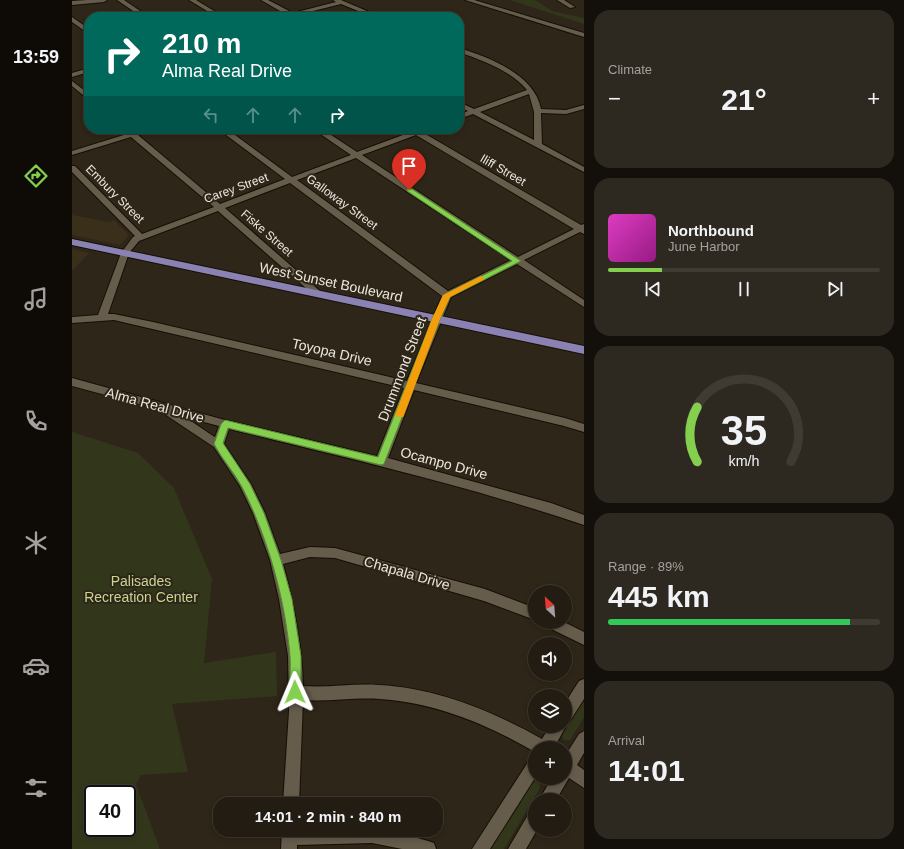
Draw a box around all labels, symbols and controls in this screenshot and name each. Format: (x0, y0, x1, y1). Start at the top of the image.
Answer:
icon: right (96, 28, 148, 80)
text: 210 m (162, 28, 241, 59)
text: 13:59 (13, 47, 59, 67)
text: Alma Real Drive (162, 61, 292, 81)
text: Climate (608, 62, 652, 77)
text: 21° (721, 83, 767, 116)
text: − (608, 86, 621, 111)
text: + (867, 86, 880, 111)
icon: left (200, 104, 222, 126)
icon: ahead (242, 104, 264, 126)
icon: ahead (284, 104, 306, 126)
icon: right (326, 104, 348, 126)
pin (392, 149, 426, 190)
street label: Iliff Street (478, 151, 529, 189)
icon: arrive (398, 155, 420, 177)
icon: directions (22, 162, 50, 190)
street label: Embury Street (83, 162, 148, 227)
street label: Carey Street (202, 170, 271, 206)
street label: Galloway Street (304, 171, 381, 233)
street label: Fiske Street (238, 207, 296, 260)
text: Northbound (668, 222, 754, 239)
text: June Harbor (668, 239, 740, 254)
street label: West Sunset Boulevard (258, 259, 404, 305)
icon: previous (642, 278, 664, 300)
icon: pause (733, 278, 755, 300)
icon: next (824, 278, 846, 300)
icon: music (22, 285, 50, 313)
street label: Drummond Street (375, 314, 429, 423)
street label: Toyopa Drive (290, 335, 374, 369)
street label: Alma Real Drive (104, 384, 206, 426)
icon: phone (22, 407, 50, 435)
text: 35 (721, 407, 767, 454)
street label: Ocampo Drive (399, 444, 489, 482)
text: km/h (729, 453, 760, 469)
icon: climate (22, 529, 50, 557)
street label: Chapala Drive (362, 553, 452, 593)
text: Range · 89% (608, 559, 684, 574)
park label: Palisades Recreation Center (84, 573, 198, 605)
text: 445 km (608, 580, 710, 613)
north arrow (528, 585, 572, 629)
map controls (528, 585, 572, 837)
button: sound (528, 637, 572, 681)
icon: car (22, 652, 50, 680)
position arrow (274, 671, 316, 713)
button: layers (528, 689, 572, 733)
text: Arrival (608, 733, 645, 748)
button: + (528, 741, 572, 785)
text: 14:01 (608, 754, 685, 787)
icon: filters (22, 774, 50, 802)
speed limit sign: 40 (84, 785, 136, 837)
button: − (528, 793, 572, 837)
text: 14:01 · 2 min · 840 m (255, 808, 401, 825)

